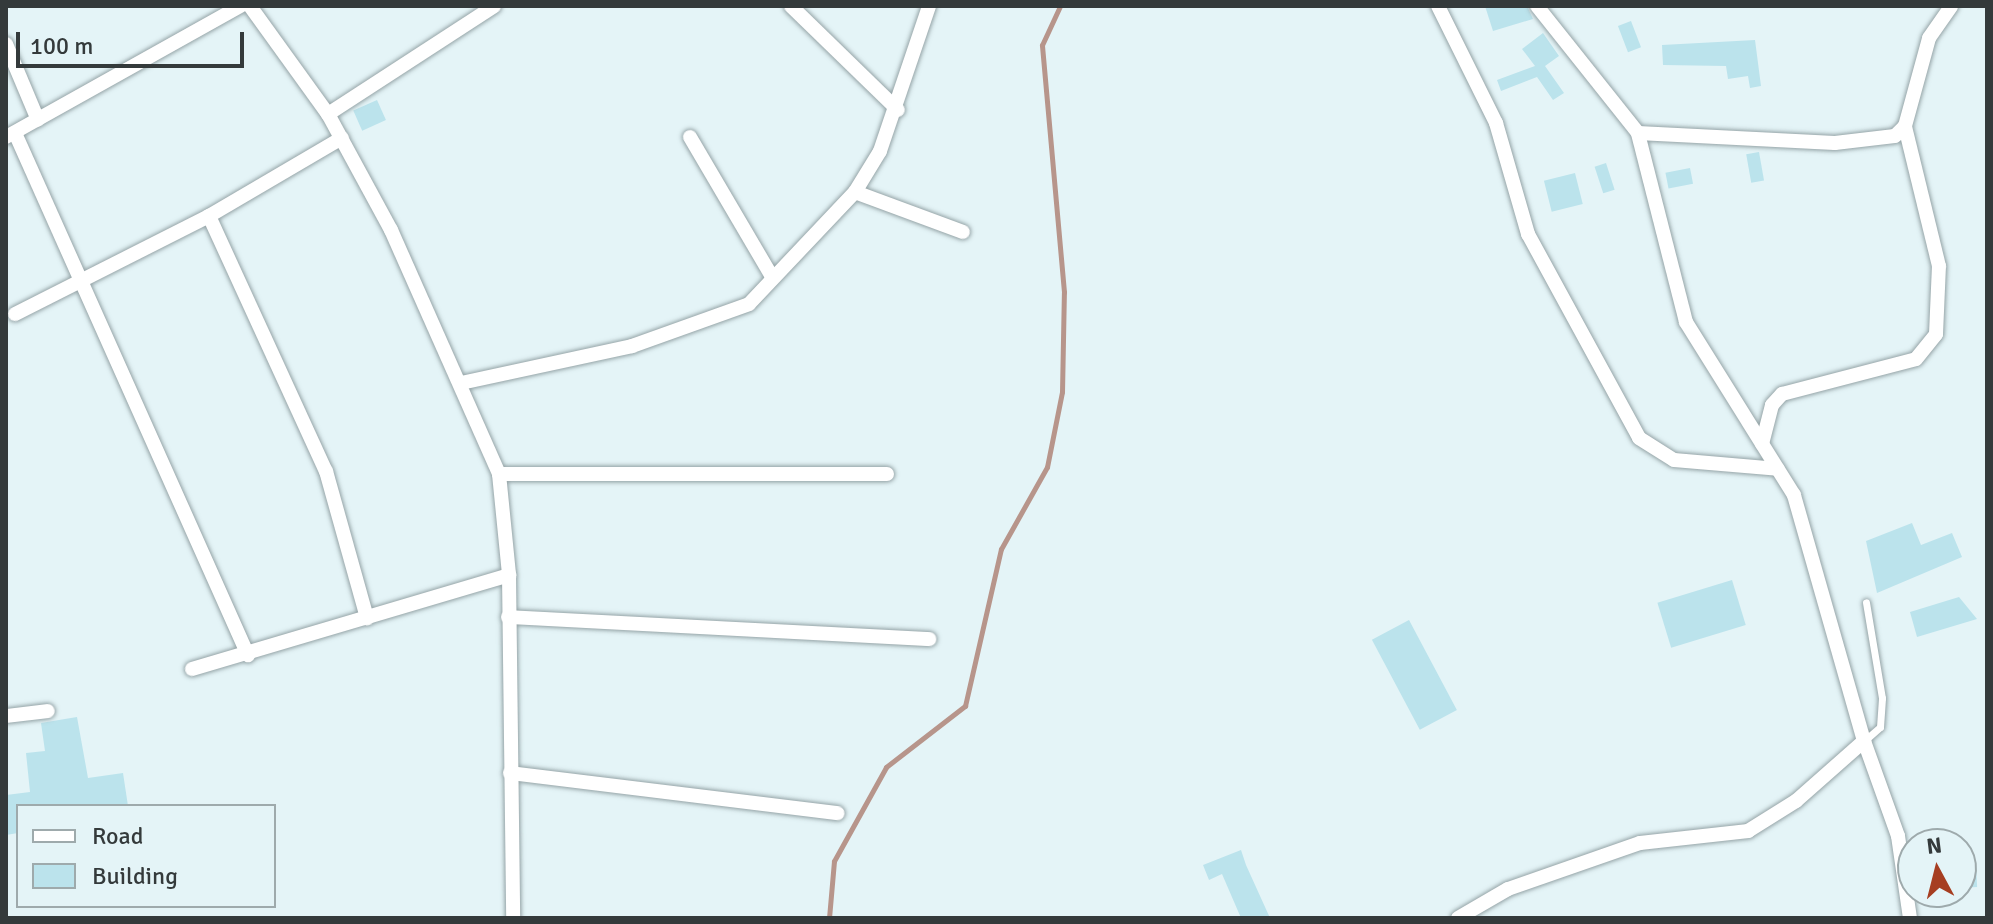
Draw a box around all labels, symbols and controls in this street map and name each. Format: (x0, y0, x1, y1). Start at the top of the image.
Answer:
scale bar (20, 16, 248, 66)
text: 100 m (30, 31, 93, 61)
legend (16, 804, 276, 908)
text: Road (92, 821, 143, 851)
north arrow (1897, 828, 1977, 908)
text: N (1925, 831, 1944, 860)
text: Building (92, 861, 178, 891)

